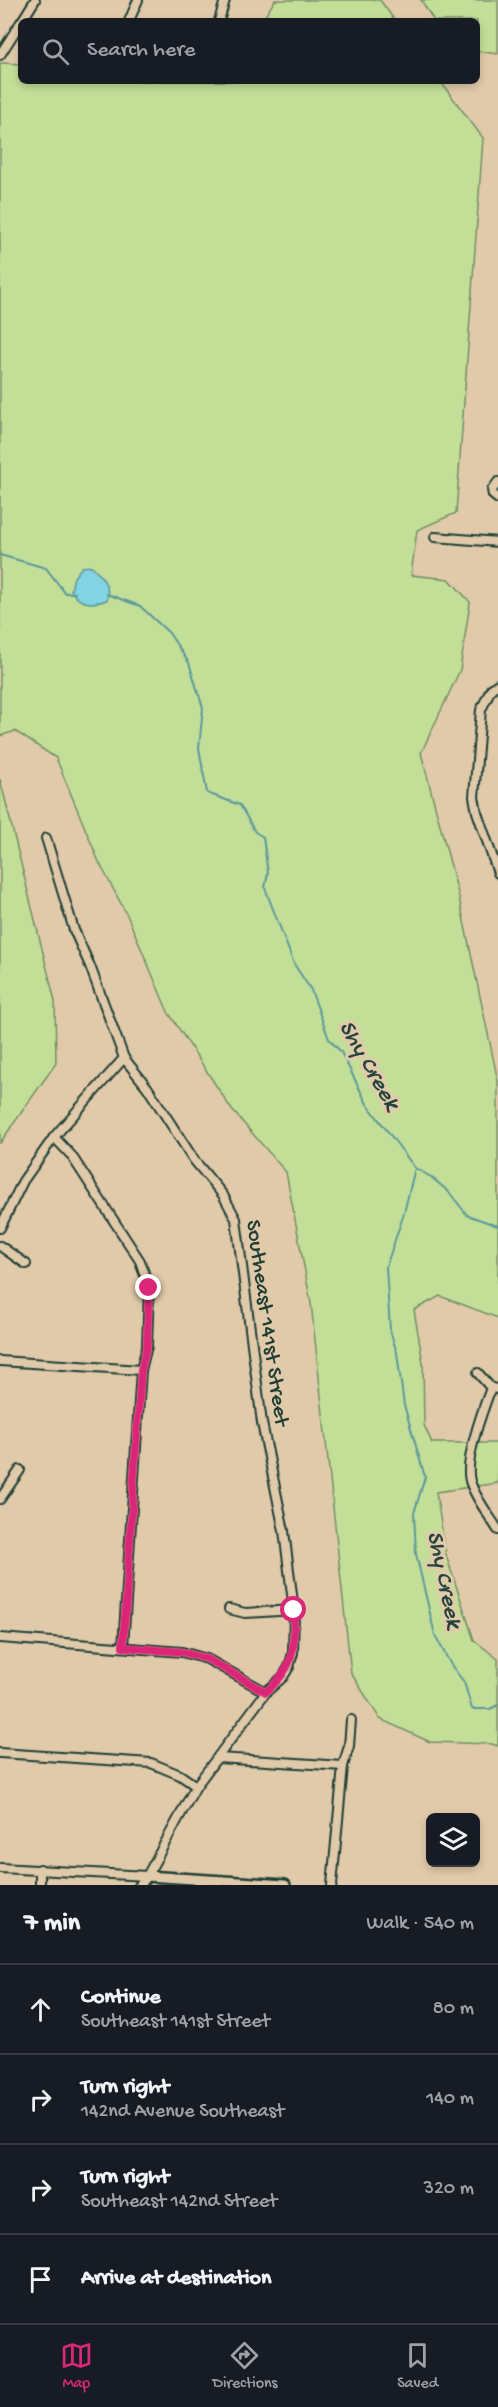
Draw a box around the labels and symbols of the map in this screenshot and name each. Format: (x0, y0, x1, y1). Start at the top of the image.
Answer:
water label: Shy Creek (331, 1016, 406, 1118)
street label: Southeast 141st Street (239, 1218, 294, 1430)
route end (135, 1274, 161, 1300)
water label: Shy Creek (419, 1529, 468, 1633)
route start (280, 1596, 306, 1622)

